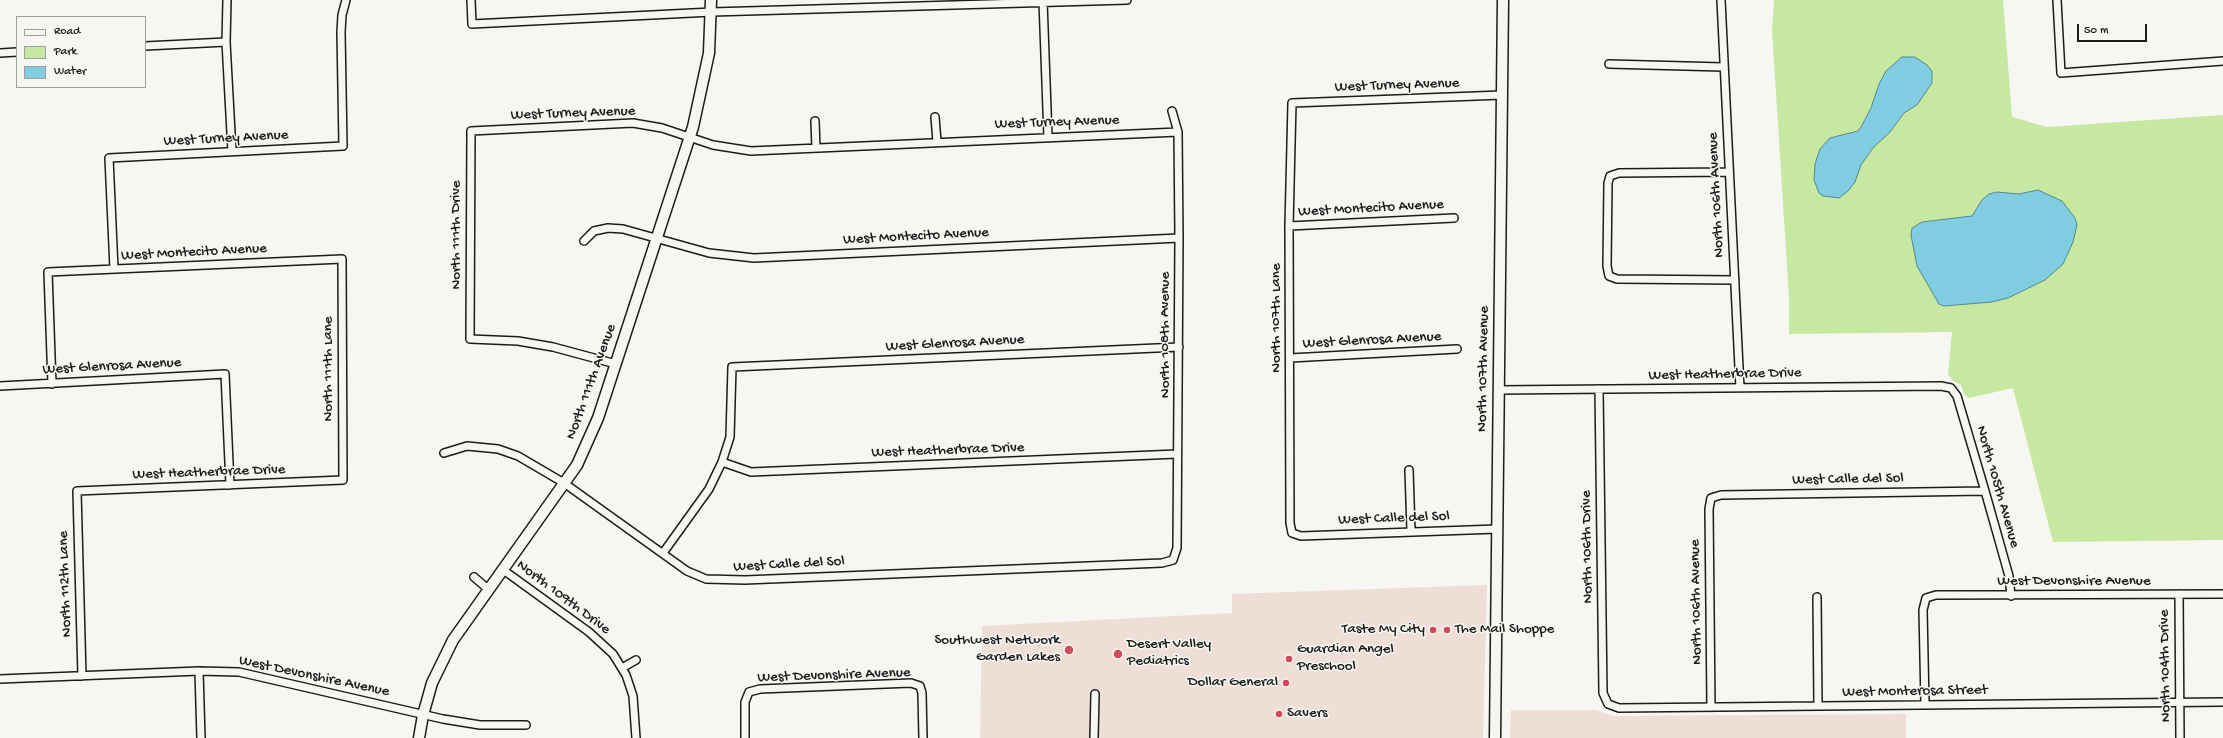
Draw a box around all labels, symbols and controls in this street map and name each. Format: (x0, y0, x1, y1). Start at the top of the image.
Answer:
legend (16, 16, 146, 88)
scale bar (2079, 16, 2149, 42)
text: 50 m (2084, 24, 2109, 38)
text: Road (54, 25, 80, 39)
text: Park (54, 45, 77, 59)
text: Water (54, 65, 86, 79)
street label: West Turney Avenue (1334, 75, 1460, 97)
street label: West Turney Avenue (510, 103, 636, 125)
street label: West Turney Avenue (994, 112, 1120, 134)
street label: West Turney Avenue (163, 127, 289, 151)
street label: North 106th Avenue (1705, 132, 1729, 258)
street label: North 111th Drive (448, 180, 466, 290)
street label: West Montecito Avenue (1298, 196, 1444, 222)
street label: West Montecito Avenue (843, 224, 989, 250)
street label: West Montecito Avenue (121, 240, 267, 266)
street label: North 107th Lane (1268, 263, 1286, 373)
street label: North 108th Avenue (1157, 272, 1175, 398)
street label: North 107th Avenue (1474, 306, 1494, 432)
street label: North 111th Lane (320, 316, 338, 422)
street label: North 111th Avenue (563, 322, 621, 442)
street label: West Glenrosa Avenue (1302, 328, 1442, 354)
street label: West Glenrosa Avenue (885, 331, 1025, 357)
street label: West Glenrosa Avenue (42, 354, 182, 380)
street label: West Heatherbrae Drive (1648, 365, 1802, 385)
street label: North 105th Avenue (1971, 424, 2023, 550)
street label: West Heatherbrae Drive (871, 439, 1025, 463)
street label: West Heatherbrae Drive (132, 461, 286, 485)
street label: West Calle del Sol (1792, 470, 1904, 490)
street label: North 106th Drive (1578, 490, 1598, 604)
street label: West Calle del Sol (1338, 508, 1450, 530)
street label: North 112th Lane (55, 530, 77, 638)
street label: North 106th Avenue (1687, 539, 1707, 665)
street label: West Calle del Sol (733, 553, 845, 577)
street label: North 109th Drive (512, 557, 614, 639)
street label: West Devonshire Avenue (1997, 573, 2151, 591)
street label: North 104th Drive (2156, 609, 2176, 723)
place label: Taste My City (1342, 621, 1425, 639)
place label: The Mail Shoppe (1455, 621, 1554, 639)
marker: Taste My City (1428, 625, 1438, 635)
marker: The Mail Shoppe (1442, 625, 1452, 635)
place label: Southwest Network Garden Lakes (934, 632, 1060, 667)
place label: Desert Valley Pediatrics (1127, 636, 1211, 671)
place label: Guardian Angel Preschool (1297, 641, 1394, 676)
marker: Southwest Network Garden Lakes (1063, 644, 1075, 656)
marker: Desert Valley Pediatrics (1112, 648, 1124, 660)
street label: West Devonshire Avenue (237, 652, 391, 702)
marker: Guardian Angel Preschool (1284, 654, 1294, 664)
street label: West Devonshire Avenue (757, 664, 911, 688)
place label: Dollar General (1188, 674, 1278, 692)
marker: Dollar General (1281, 678, 1291, 688)
street label: West Monterosa Street (1842, 682, 1988, 702)
place label: Savers (1287, 705, 1327, 723)
marker: Savers (1274, 709, 1284, 719)

